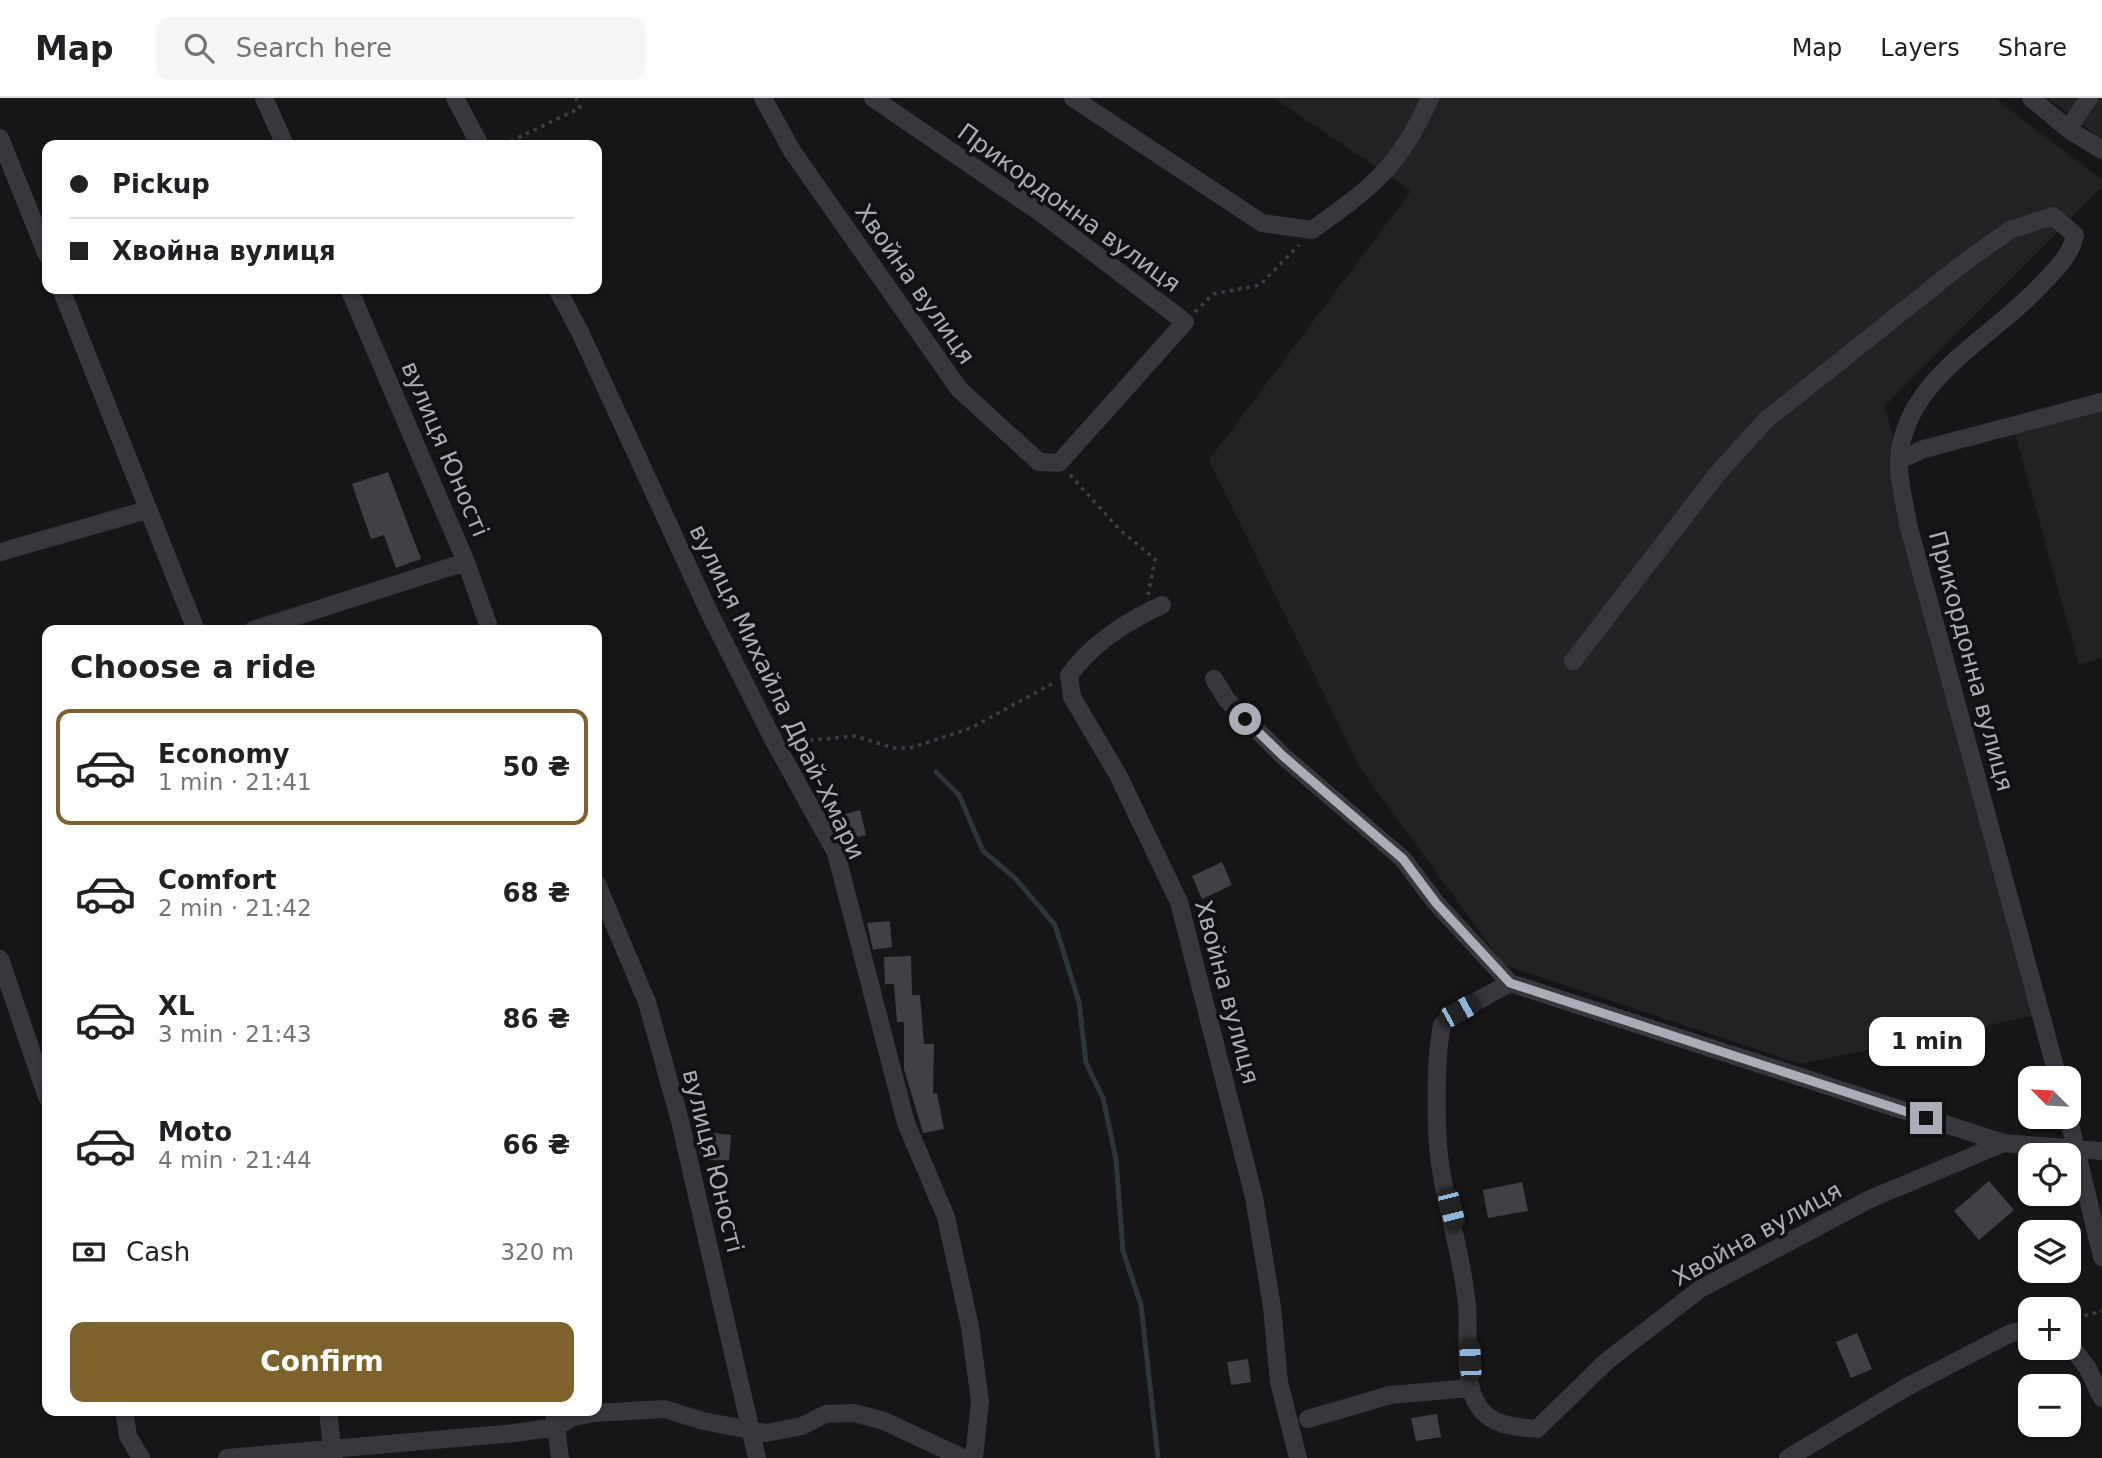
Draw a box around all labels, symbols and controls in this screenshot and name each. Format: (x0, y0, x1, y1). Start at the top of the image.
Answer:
search box (156, 17, 646, 80)
text: Map (35, 29, 114, 68)
icon: search (180, 29, 218, 67)
text: Search here (236, 33, 392, 63)
text: Map (1792, 34, 1842, 62)
text: Layers (1880, 34, 1960, 62)
text: Share (1998, 34, 2067, 62)
street label: Прикордонна вулиця (952, 118, 1186, 298)
text: Pickup (112, 169, 210, 199)
street label: Хвойна вулиця (849, 199, 981, 369)
text: Хвойна вулиця (112, 236, 336, 266)
street label: вулиця Юності (395, 357, 495, 541)
street label: вулиця Михайла Драй-Хмари (683, 520, 871, 864)
street label: Прикордонна вулиця (1923, 528, 2019, 794)
text: Choose a ride (70, 648, 316, 686)
route start (1229, 703, 1261, 735)
icon: car (74, 736, 137, 799)
text: Economy (158, 739, 289, 769)
text: 50 ₴ (502, 752, 570, 782)
text: 1 min · 21:41 (158, 769, 312, 795)
icon: car (74, 862, 137, 925)
text: Comfort (158, 865, 276, 895)
text: 68 ₴ (502, 878, 570, 908)
text: 2 min · 21:42 (158, 895, 312, 921)
street label: Хвойна вулиця (1189, 897, 1265, 1087)
icon: car (74, 988, 137, 1051)
text: XL (158, 991, 195, 1021)
car (1436, 992, 1483, 1030)
text: 86 ₴ (502, 1004, 570, 1034)
callout: 1 min (1868, 1016, 1984, 1066)
text: 3 min · 21:43 (158, 1021, 312, 1047)
text: 1 min (1891, 1028, 1963, 1054)
street label: вулиця Юності (677, 1066, 749, 1256)
north arrow (2018, 1066, 2081, 1129)
map controls (2018, 1066, 2081, 1437)
route end (1910, 1102, 1942, 1134)
icon: car (74, 1114, 137, 1177)
text: Moto (158, 1117, 232, 1147)
text: 66 ₴ (502, 1130, 570, 1160)
button: locate (2018, 1143, 2081, 1206)
text: 4 min · 21:44 (158, 1147, 312, 1173)
street label: Хвойна вулиця (1668, 1176, 1846, 1292)
car (1436, 1186, 1467, 1232)
button: layers (2018, 1220, 2081, 1283)
icon: cash (70, 1233, 108, 1271)
text: Cash (126, 1237, 190, 1267)
text: 320 m (500, 1239, 574, 1265)
button: + (2018, 1297, 2081, 1360)
button: Confirm (70, 1322, 574, 1402)
car (1459, 1338, 1482, 1382)
button: − (2018, 1374, 2081, 1437)

